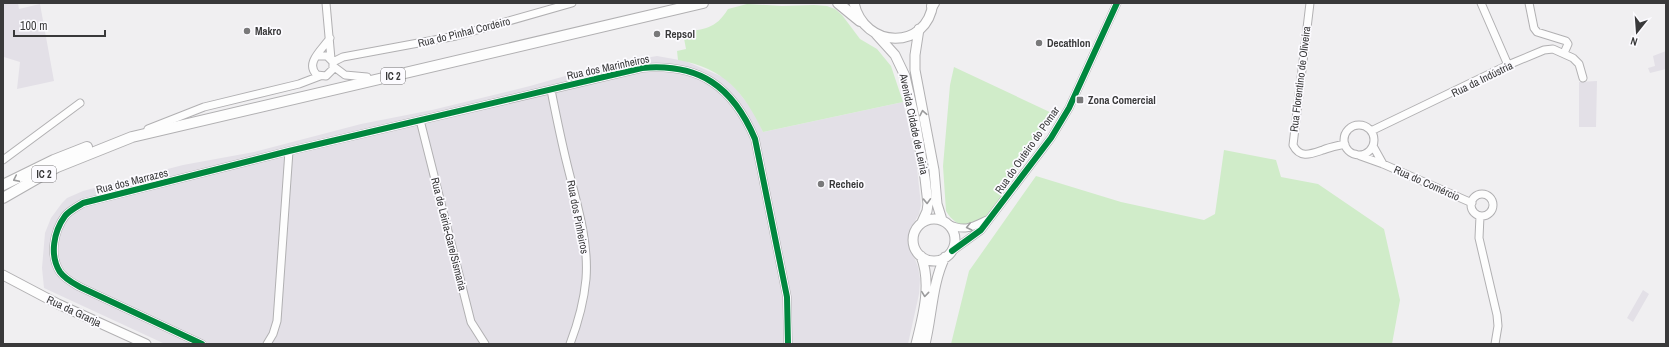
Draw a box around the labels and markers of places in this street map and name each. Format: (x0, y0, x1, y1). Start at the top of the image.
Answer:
place label: Makro (255, 24, 282, 38)
marker: Makro (242, 26, 252, 36)
place label: Repsol (665, 27, 695, 41)
marker: Repsol (652, 29, 662, 39)
place label: Decathlon (1047, 36, 1091, 50)
marker: Decathlon (1034, 38, 1044, 48)
place label: Zona Comercial (1088, 93, 1156, 107)
marker: Zona Comercial (1075, 95, 1085, 105)
place label: Recheio (829, 177, 865, 191)
marker: Recheio (816, 179, 826, 189)

